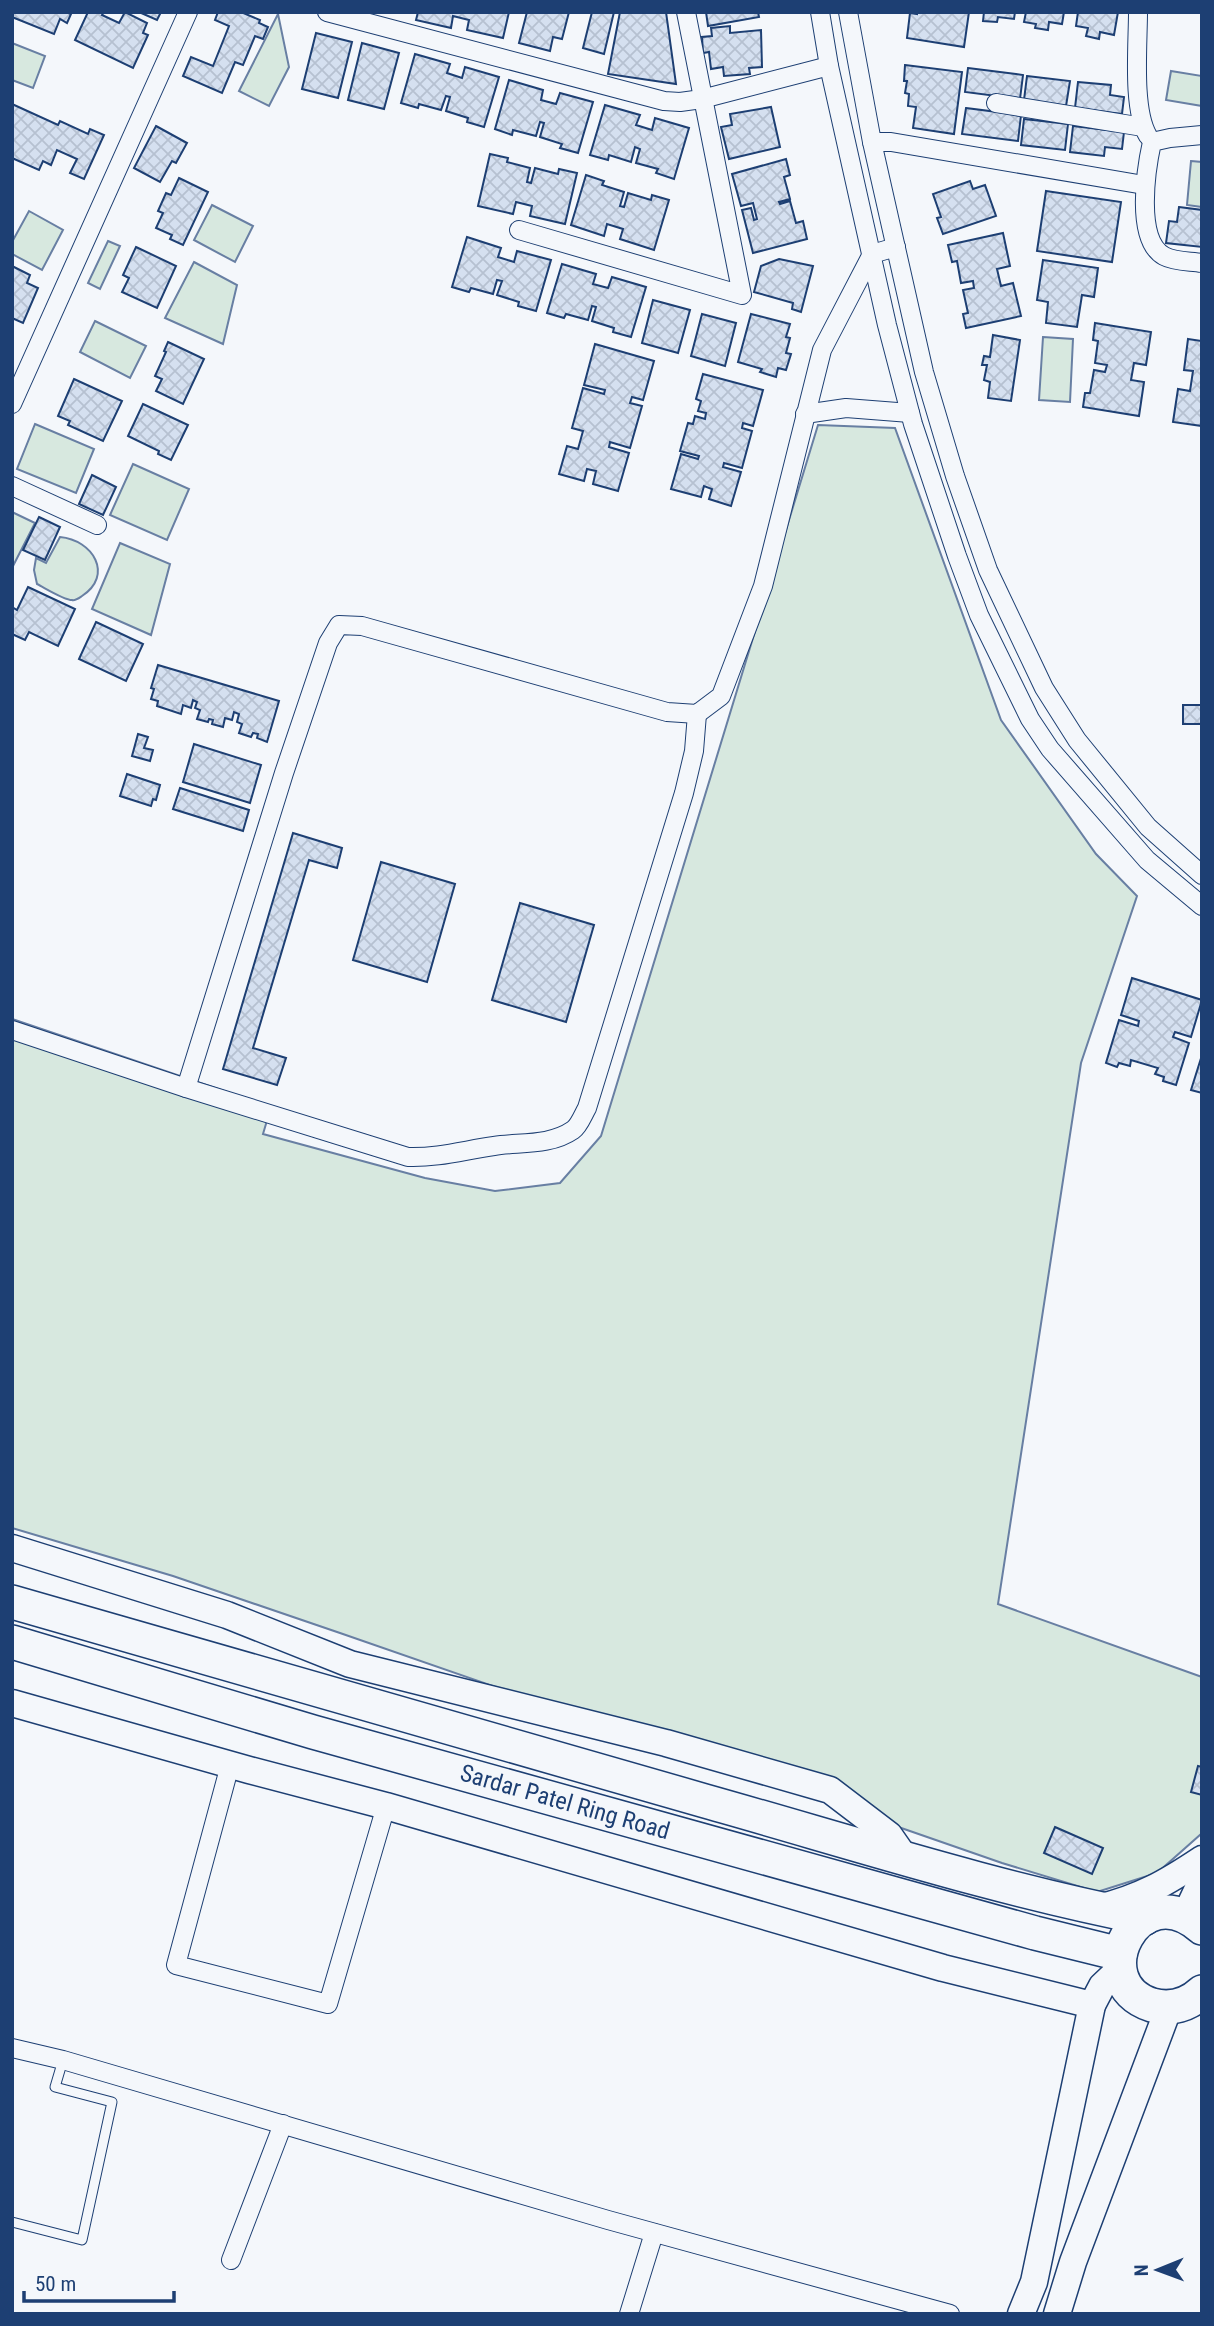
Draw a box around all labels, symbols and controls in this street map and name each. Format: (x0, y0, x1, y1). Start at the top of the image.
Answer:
street label: Sardar Patel Ring Road (457, 1759, 673, 1845)
north arrow (1123, 2235, 1193, 2305)
scale bar (24, 2260, 175, 2304)
text: N (1130, 2264, 1153, 2276)
text: 50 m (35, 2272, 76, 2296)

